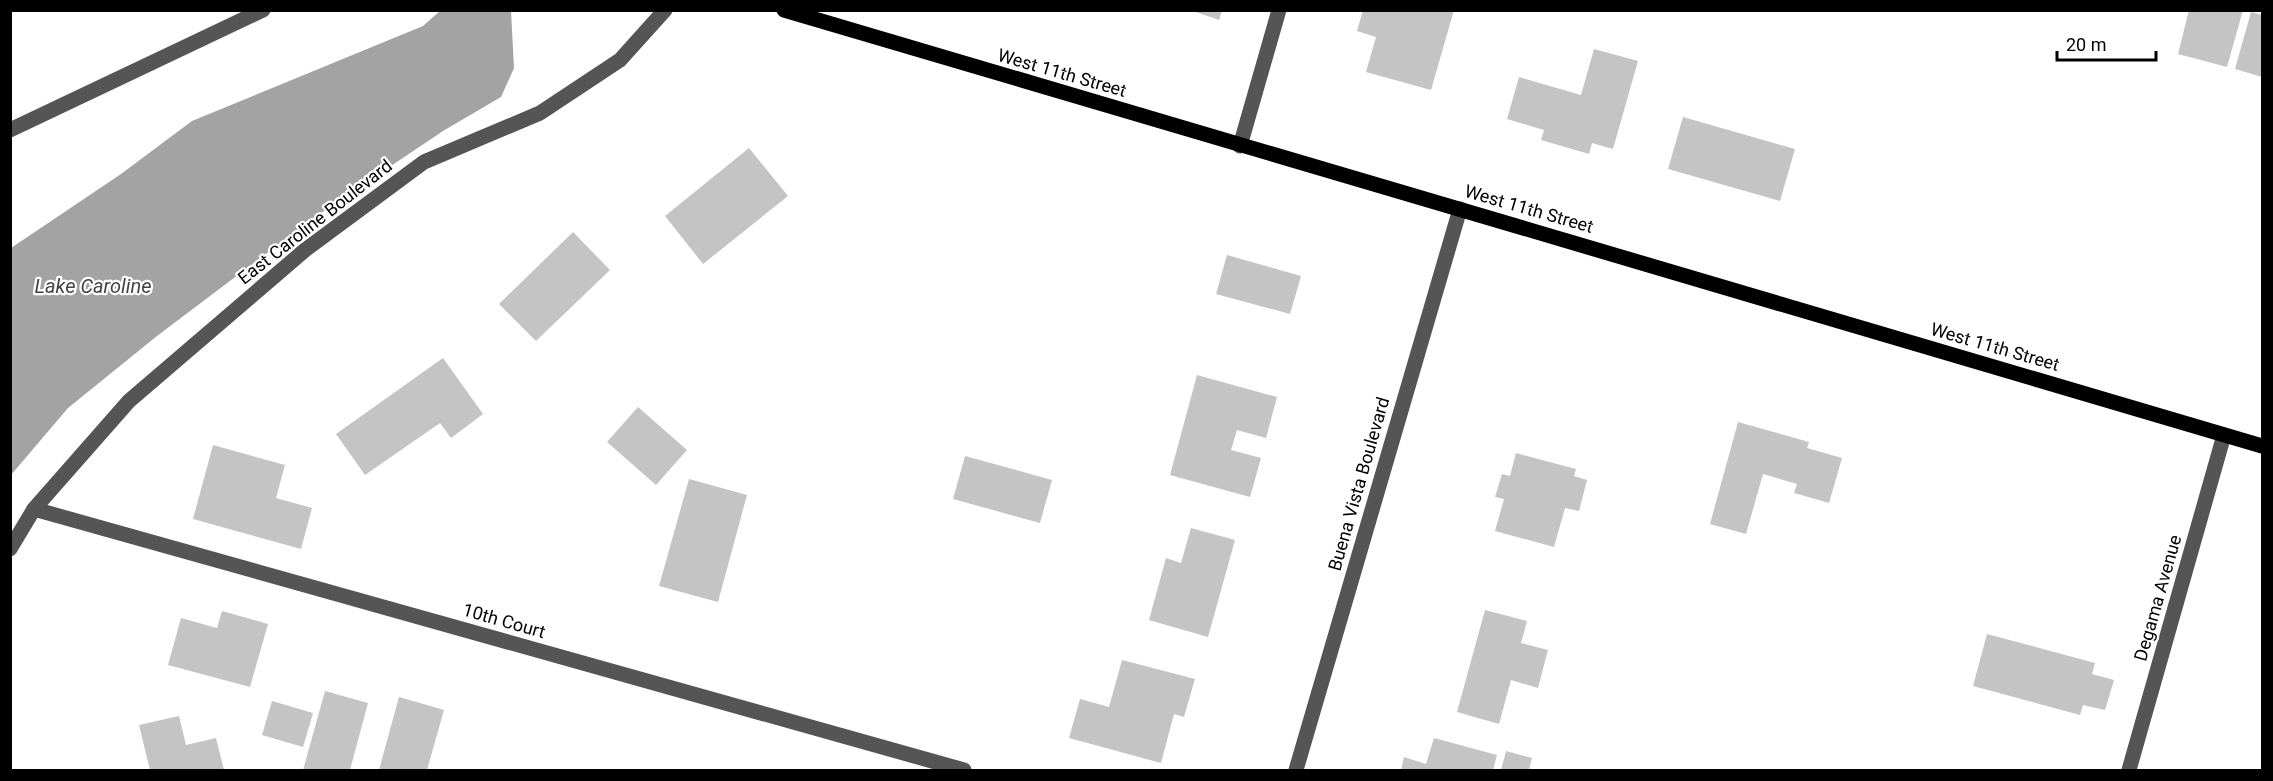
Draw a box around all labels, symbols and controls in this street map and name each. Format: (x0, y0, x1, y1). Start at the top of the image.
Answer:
scale bar (2057, 24, 2156, 62)
text: 20 m (2066, 34, 2106, 55)
street label: West 11th Street (995, 44, 1129, 101)
street label: East Caroline Boulevard (233, 155, 396, 288)
street label: West 11th Street (1462, 180, 1596, 237)
water label: Lake Caroline (35, 274, 151, 298)
street label: West 11th Street (1928, 318, 2062, 375)
street label: Buena Vista Boulevard (1324, 395, 1393, 573)
street label: Degama Avenue (2129, 532, 2186, 663)
street label: 10th Court (460, 599, 548, 642)

